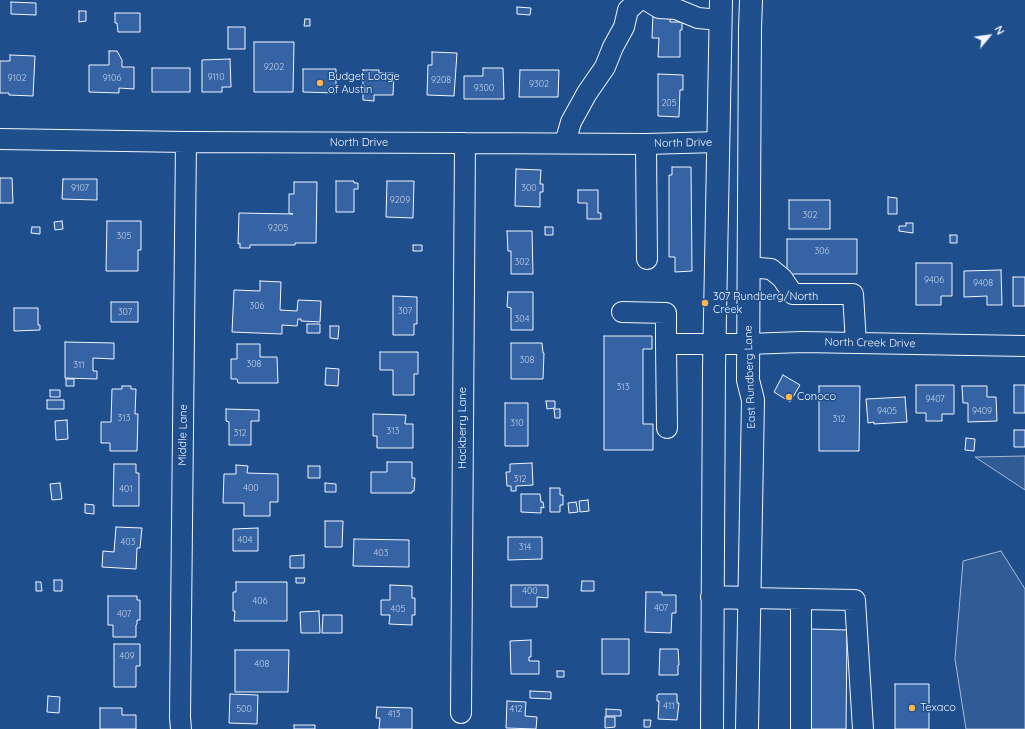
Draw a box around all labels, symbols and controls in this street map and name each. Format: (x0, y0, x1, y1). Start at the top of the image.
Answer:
north arrow (969, 16, 1009, 56)
text: N (991, 23, 1008, 37)
house number: 9202 (264, 62, 284, 72)
place label: Budget Lodge of Austin (328, 70, 400, 96)
house number: 9110 (207, 72, 225, 82)
house number: 9102 (8, 73, 26, 83)
house number: 9106 (103, 73, 121, 83)
house number: 9208 (431, 75, 451, 85)
marker: Budget Lodge of Austin (315, 78, 325, 88)
house number: 9302 (529, 79, 549, 89)
house number: 9300 (474, 83, 494, 93)
house number: 205 (661, 98, 677, 108)
street label: North Drive (330, 136, 388, 150)
street label: North Drive (654, 136, 712, 150)
house number: 9107 (71, 183, 89, 193)
house number: 300 (521, 183, 537, 193)
house number: 9209 (390, 195, 410, 205)
house number: 302 (802, 210, 818, 220)
house number: 9205 (268, 223, 288, 233)
house number: 305 (117, 231, 131, 241)
house number: 306 (815, 246, 829, 256)
house number: 302 (514, 257, 530, 267)
house number: 9406 (924, 275, 944, 285)
house number: 9408 (973, 278, 993, 288)
place label: 307 Rundberg/North Creek (713, 290, 818, 316)
marker: 307 Rundberg/North Creek (700, 298, 710, 308)
house number: 306 (250, 301, 264, 311)
house number: 307 (398, 306, 412, 316)
house number: 307 (118, 307, 132, 317)
house number: 304 (515, 314, 529, 324)
street label: East Rundberg Lane (742, 325, 758, 429)
street label: North Creek Drive (824, 336, 916, 350)
house number: 308 (520, 355, 534, 365)
house number: 308 (247, 359, 261, 369)
house number: 311 (73, 360, 85, 370)
house number: 313 (617, 382, 629, 392)
street label: Hackberry Lane (456, 387, 470, 469)
place label: Conoco (797, 390, 836, 404)
marker: Conoco (784, 392, 794, 402)
house number: 9407 (925, 394, 945, 404)
street label: Middle Lane (176, 404, 190, 466)
house number: 9405 (877, 406, 897, 416)
house number: 9409 (972, 406, 992, 416)
house number: 313 (118, 413, 130, 423)
house number: 312 (832, 414, 846, 424)
house number: 310 (510, 418, 524, 428)
house number: 313 (387, 426, 399, 436)
house number: 312 (233, 428, 247, 438)
house number: 312 (513, 474, 527, 484)
house number: 400 (243, 483, 259, 493)
house number: 401 (119, 484, 133, 494)
house number: 404 (238, 535, 252, 545)
house number: 403 (121, 537, 135, 547)
house number: 314 (519, 542, 531, 552)
house number: 403 (374, 548, 388, 558)
house number: 400 (522, 586, 538, 596)
house number: 406 (253, 596, 267, 606)
house number: 407 (654, 603, 668, 613)
house number: 405 (390, 604, 406, 614)
house number: 407 (117, 609, 131, 619)
house number: 409 (119, 651, 135, 661)
house number: 408 (255, 659, 269, 669)
house number: 411 (663, 701, 675, 711)
place label: Texaco (920, 701, 956, 715)
marker: Texaco (907, 703, 917, 713)
house number: 500 (236, 704, 252, 714)
house number: 412 (510, 704, 522, 714)
house number: 413 (388, 709, 400, 719)

